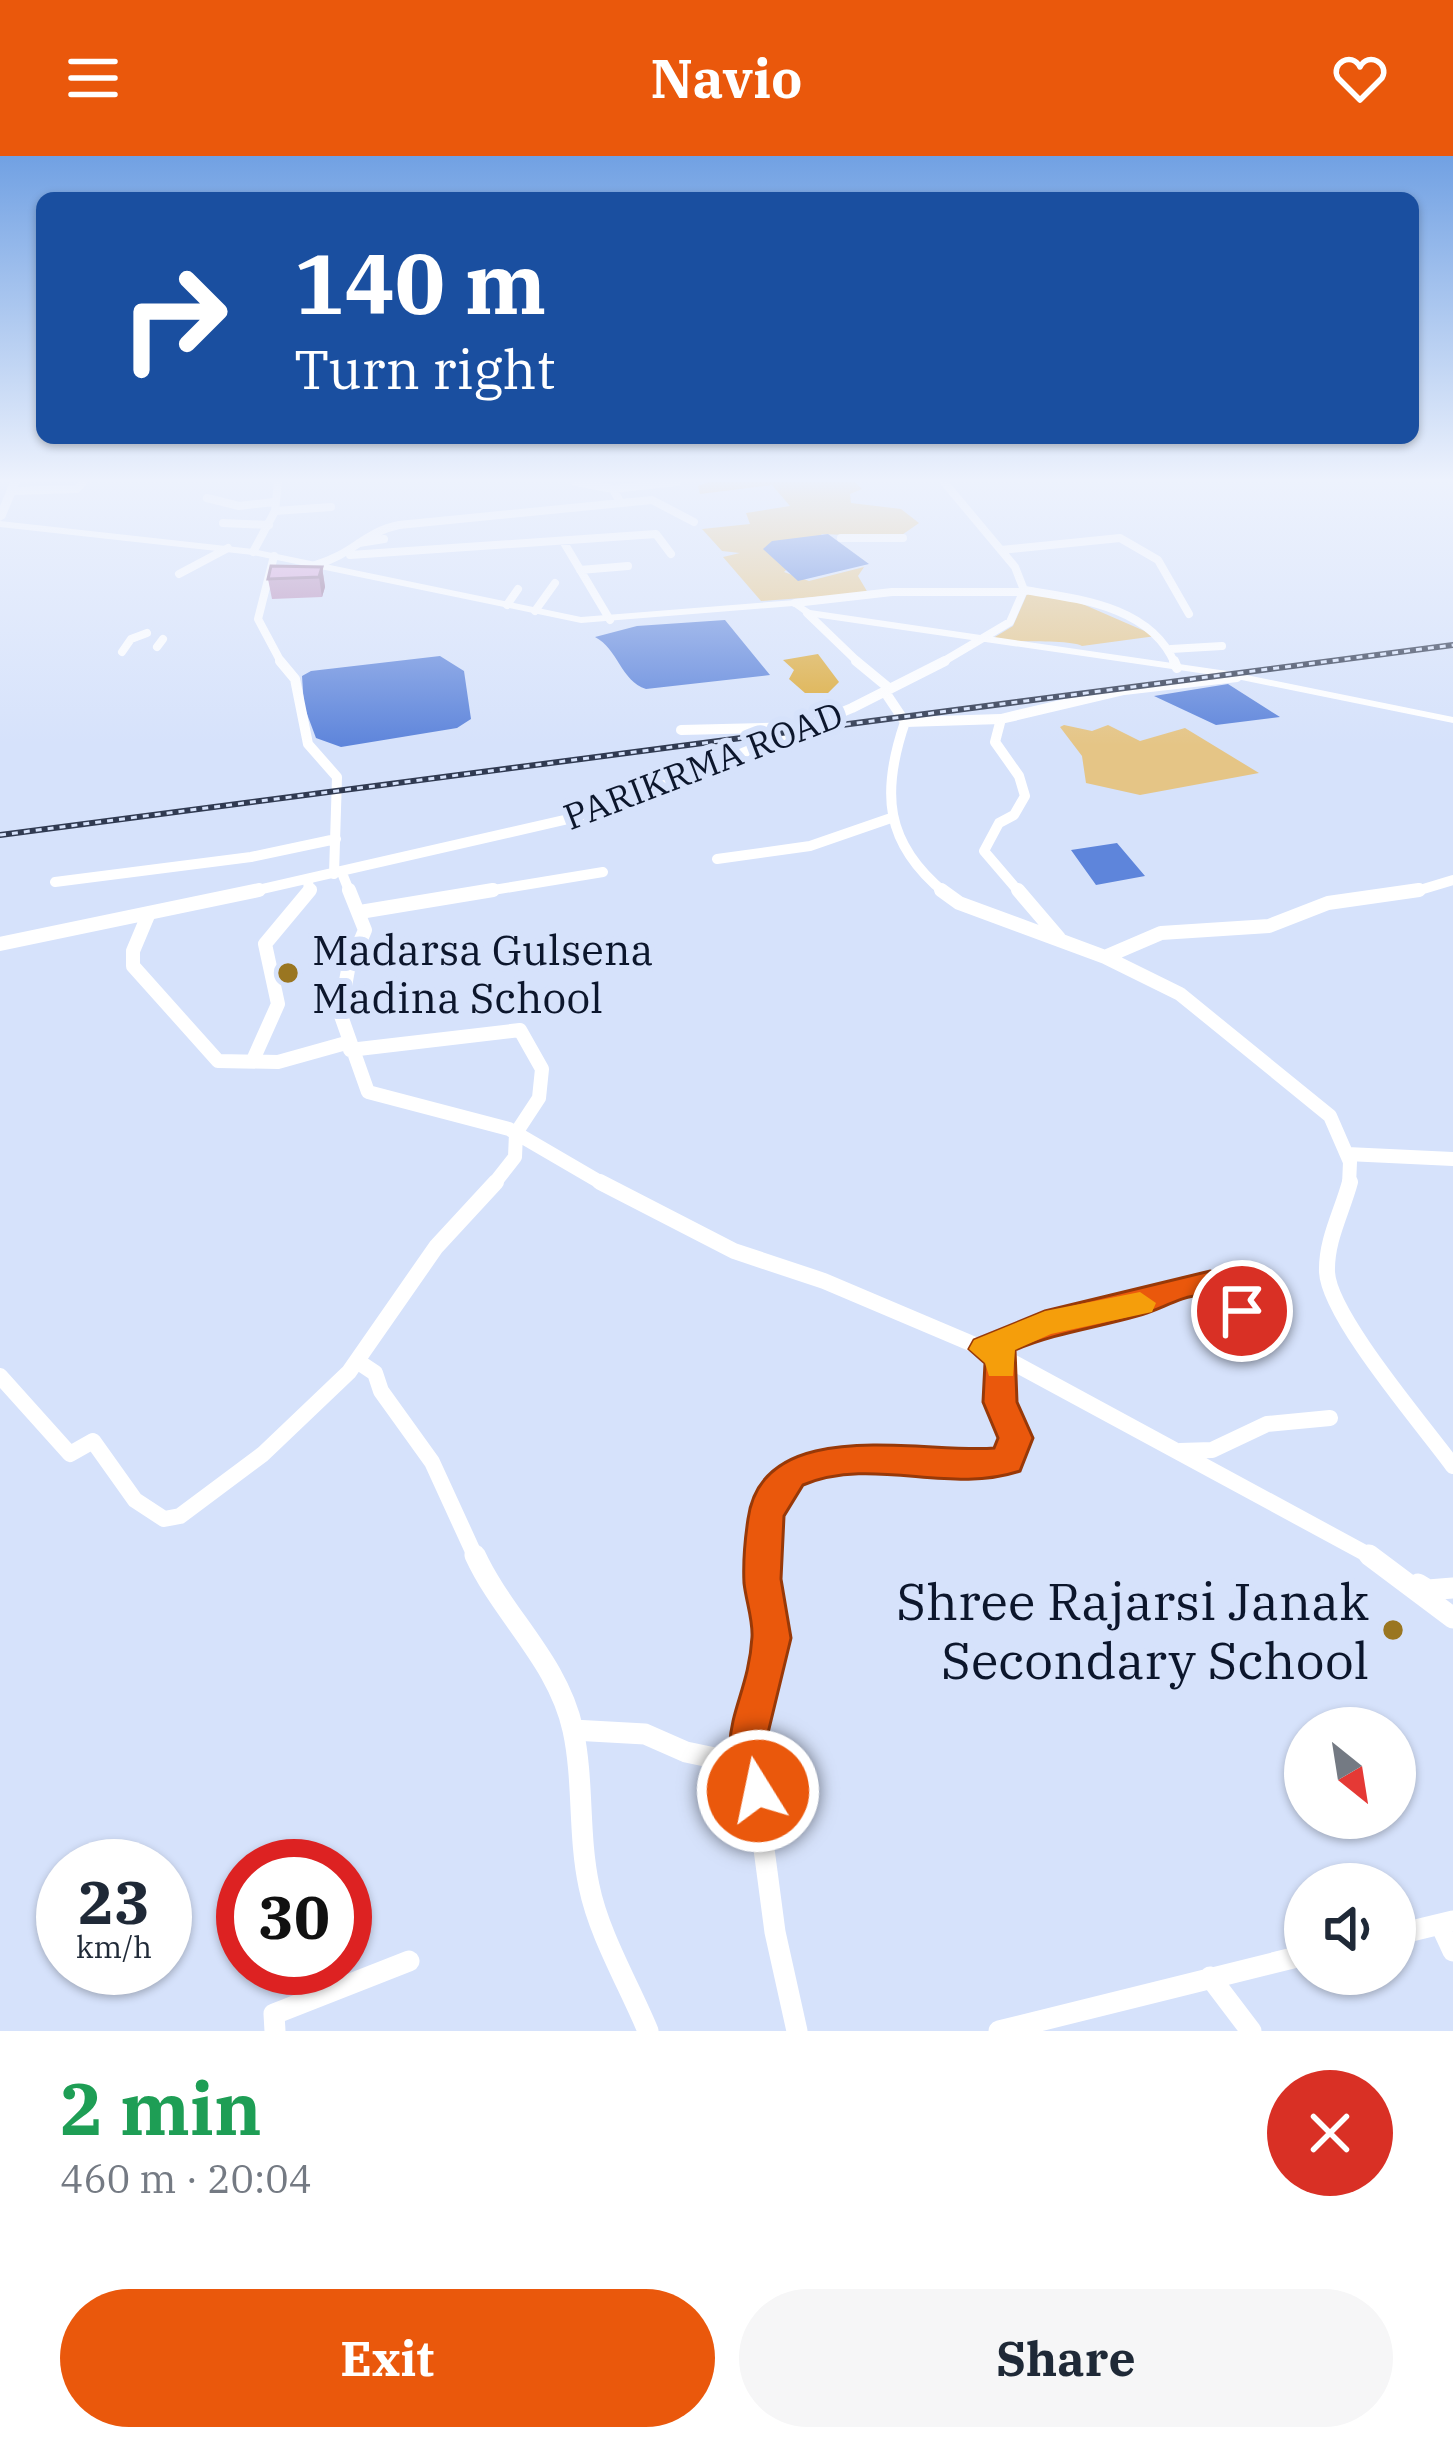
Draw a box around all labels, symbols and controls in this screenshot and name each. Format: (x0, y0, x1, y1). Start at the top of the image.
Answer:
text: Navio (650, 43, 803, 113)
icon: menu (60, 45, 126, 111)
icon: heart (1327, 45, 1393, 111)
text: 140 m (294, 228, 546, 337)
icon: right (96, 240, 252, 396)
text: Turn right (294, 334, 556, 404)
street label: PARIKRMA ROAD (557, 690, 849, 840)
place label: Madarsa Gulsena Madina School (312, 922, 653, 1025)
marker: Madarsa Gulsena Madina School (275, 960, 301, 986)
pin (1191, 1260, 1293, 1362)
icon: arrive (1209, 1278, 1275, 1344)
place label: Shree Rajarsi Janak Secondary School (896, 1568, 1369, 1693)
marker: Shree Rajarsi Janak Secondary School (1380, 1617, 1406, 1643)
north arrow (1284, 1707, 1416, 1839)
map controls (1284, 1707, 1416, 1995)
position arrow (695, 1728, 821, 1854)
speed limit sign: 30 (216, 1839, 372, 1995)
text: 23 (78, 1862, 150, 1941)
button: sound (1284, 1863, 1416, 1995)
text: km/h (76, 1927, 152, 1966)
text: 2 min (60, 2061, 262, 2155)
button: close (1267, 2070, 1393, 2196)
text: 460 m · 20:04 (60, 2153, 312, 2204)
button: Exit (60, 2289, 715, 2427)
button: Share (739, 2289, 1393, 2427)

